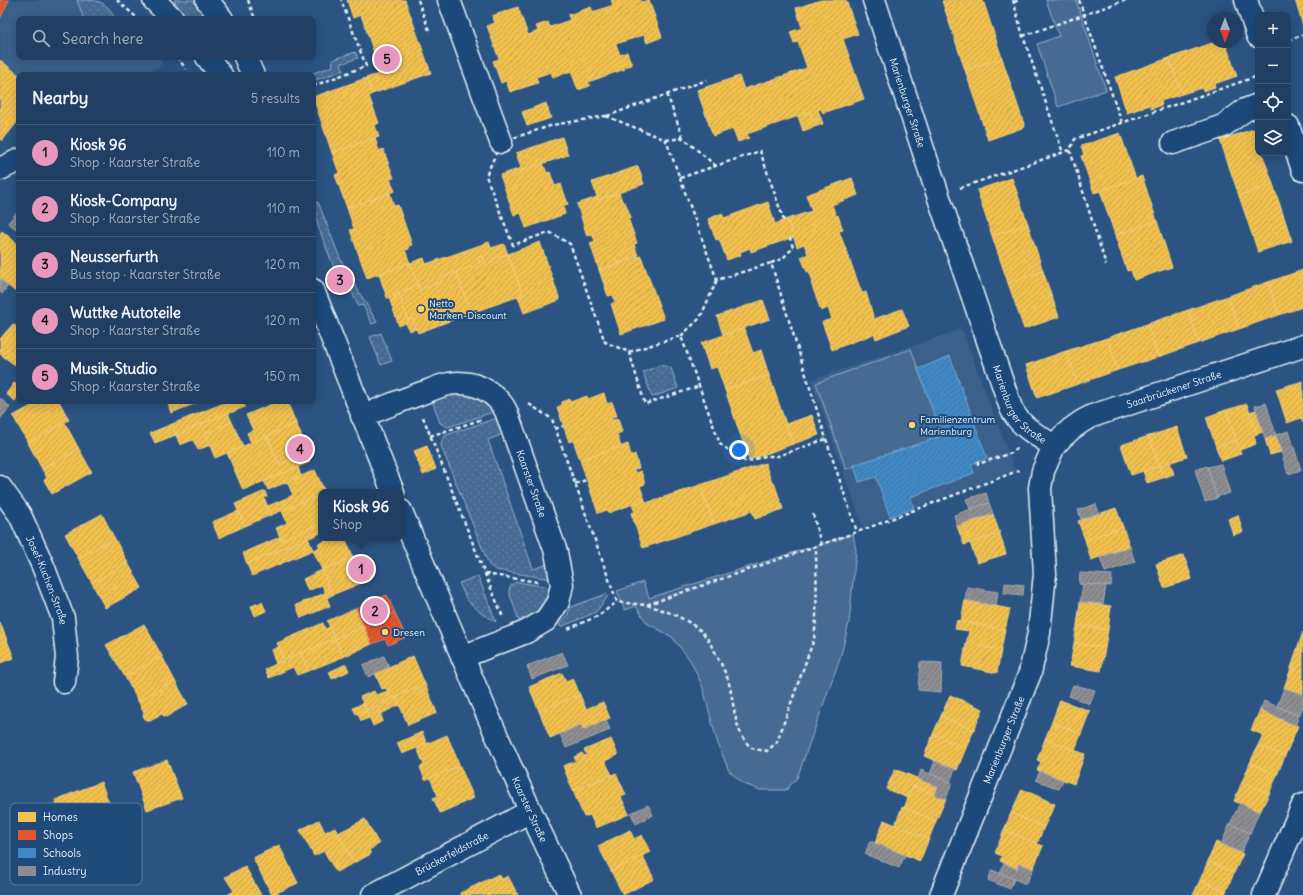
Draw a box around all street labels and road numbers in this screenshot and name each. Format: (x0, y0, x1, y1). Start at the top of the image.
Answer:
street label: Marienburger Straße (887, 56, 928, 149)
street label: Marienburger Straße (990, 363, 1049, 446)
street label: Saarbrückener Straße (1125, 367, 1223, 411)
street label: Kaarster Straße (514, 448, 550, 519)
street label: Josef-Kuchen-Straße (24, 533, 70, 625)
street label: Marienburger Straße (981, 694, 1027, 786)
street label: Kaarster Straße (509, 775, 550, 844)
street label: Brückerfeldstraße (413, 828, 490, 878)

